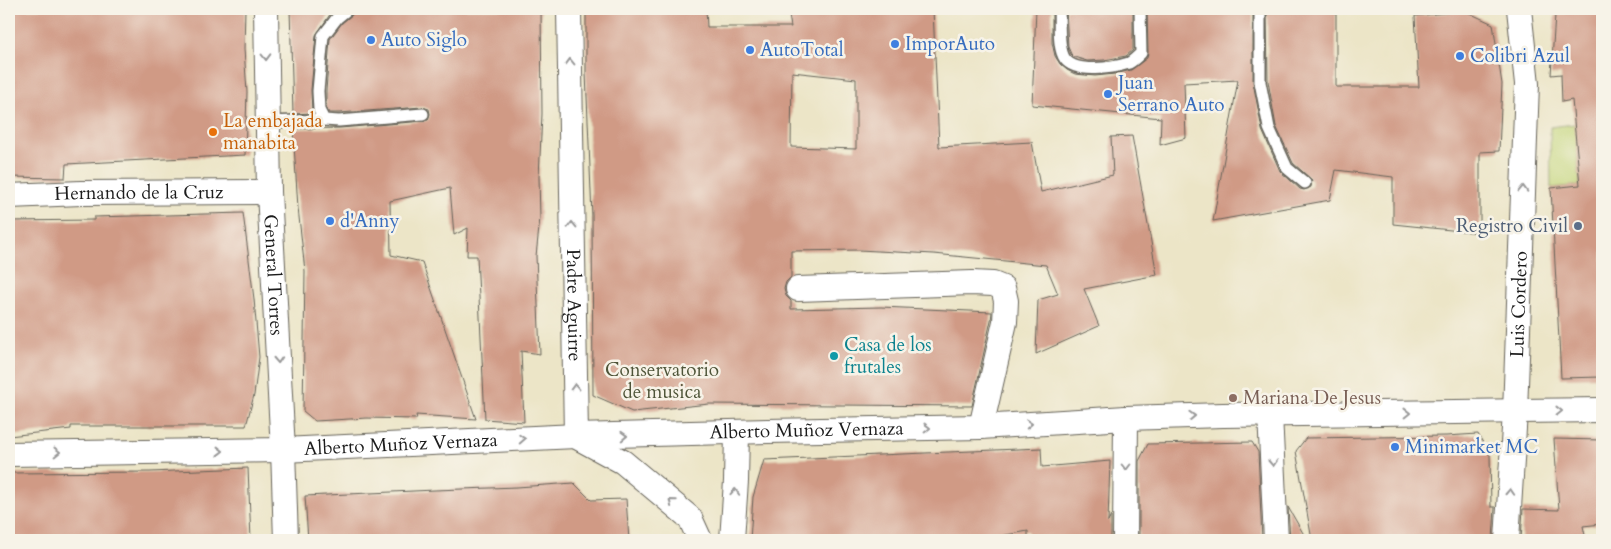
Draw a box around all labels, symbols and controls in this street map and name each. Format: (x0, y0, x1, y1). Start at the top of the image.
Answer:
place label: Auto Siglo (381, 27, 467, 53)
place label: ImporAuto (905, 31, 995, 57)
marker: Auto Siglo (365, 34, 377, 46)
place label: AutoTotal (760, 37, 844, 63)
marker: ImporAuto (889, 38, 901, 50)
place label: Colibri Azul (1470, 43, 1570, 69)
marker: AutoTotal (744, 44, 756, 56)
marker: Colibri Azul (1454, 50, 1466, 62)
one-way arrow (261, 54, 272, 62)
one-way arrow (565, 58, 575, 66)
place label: Juan Serrano Auto (1115, 70, 1225, 118)
marker: Juan Serrano Auto (1102, 88, 1114, 100)
place label: La embajada manabita (223, 108, 323, 156)
marker: La embajada manabita (207, 126, 219, 138)
street label: Hernando de la Cruz (54, 179, 224, 207)
one-way arrow (1518, 185, 1529, 193)
place label: d'Anny (340, 208, 400, 234)
place label: Registro Civil (1456, 213, 1568, 239)
street label: General Torres (257, 214, 290, 336)
marker: d'Anny (324, 215, 336, 227)
marker: Registro Civil (1572, 220, 1584, 232)
one-way arrow (567, 221, 577, 228)
street label: Padre Aguirre (560, 248, 588, 362)
street label: Luis Cordero (1504, 251, 1534, 358)
place label: Casa de los frutales (844, 332, 932, 380)
marker: Casa de los frutales (828, 350, 840, 362)
one-way arrow (272, 356, 283, 364)
park label: Conservatorio de musica (605, 357, 719, 405)
one-way arrow (570, 383, 580, 391)
place label: Mariana De Jesus (1243, 385, 1381, 411)
marker: Mariana De Jesus (1227, 392, 1239, 404)
one-way arrow (1555, 406, 1563, 417)
one-way arrow (1403, 408, 1411, 418)
one-way arrow (1188, 411, 1196, 422)
street label: Alberto Muñoz Vernaza (709, 415, 904, 446)
one-way arrow (1026, 419, 1034, 430)
one-way arrow (923, 423, 931, 433)
street label: Alberto Muñoz Vernaza (303, 427, 498, 462)
one-way arrow (621, 430, 629, 441)
one-way arrow (518, 433, 526, 444)
place label: Minimarket MC (1405, 434, 1538, 460)
marker: Minimarket MC (1389, 441, 1401, 453)
one-way arrow (216, 446, 224, 456)
one-way arrow (54, 447, 62, 458)
one-way arrow (1268, 459, 1279, 467)
one-way arrow (1121, 464, 1131, 471)
one-way arrow (730, 487, 741, 495)
one-way arrow (1505, 487, 1516, 495)
one-way arrow (668, 499, 677, 508)

